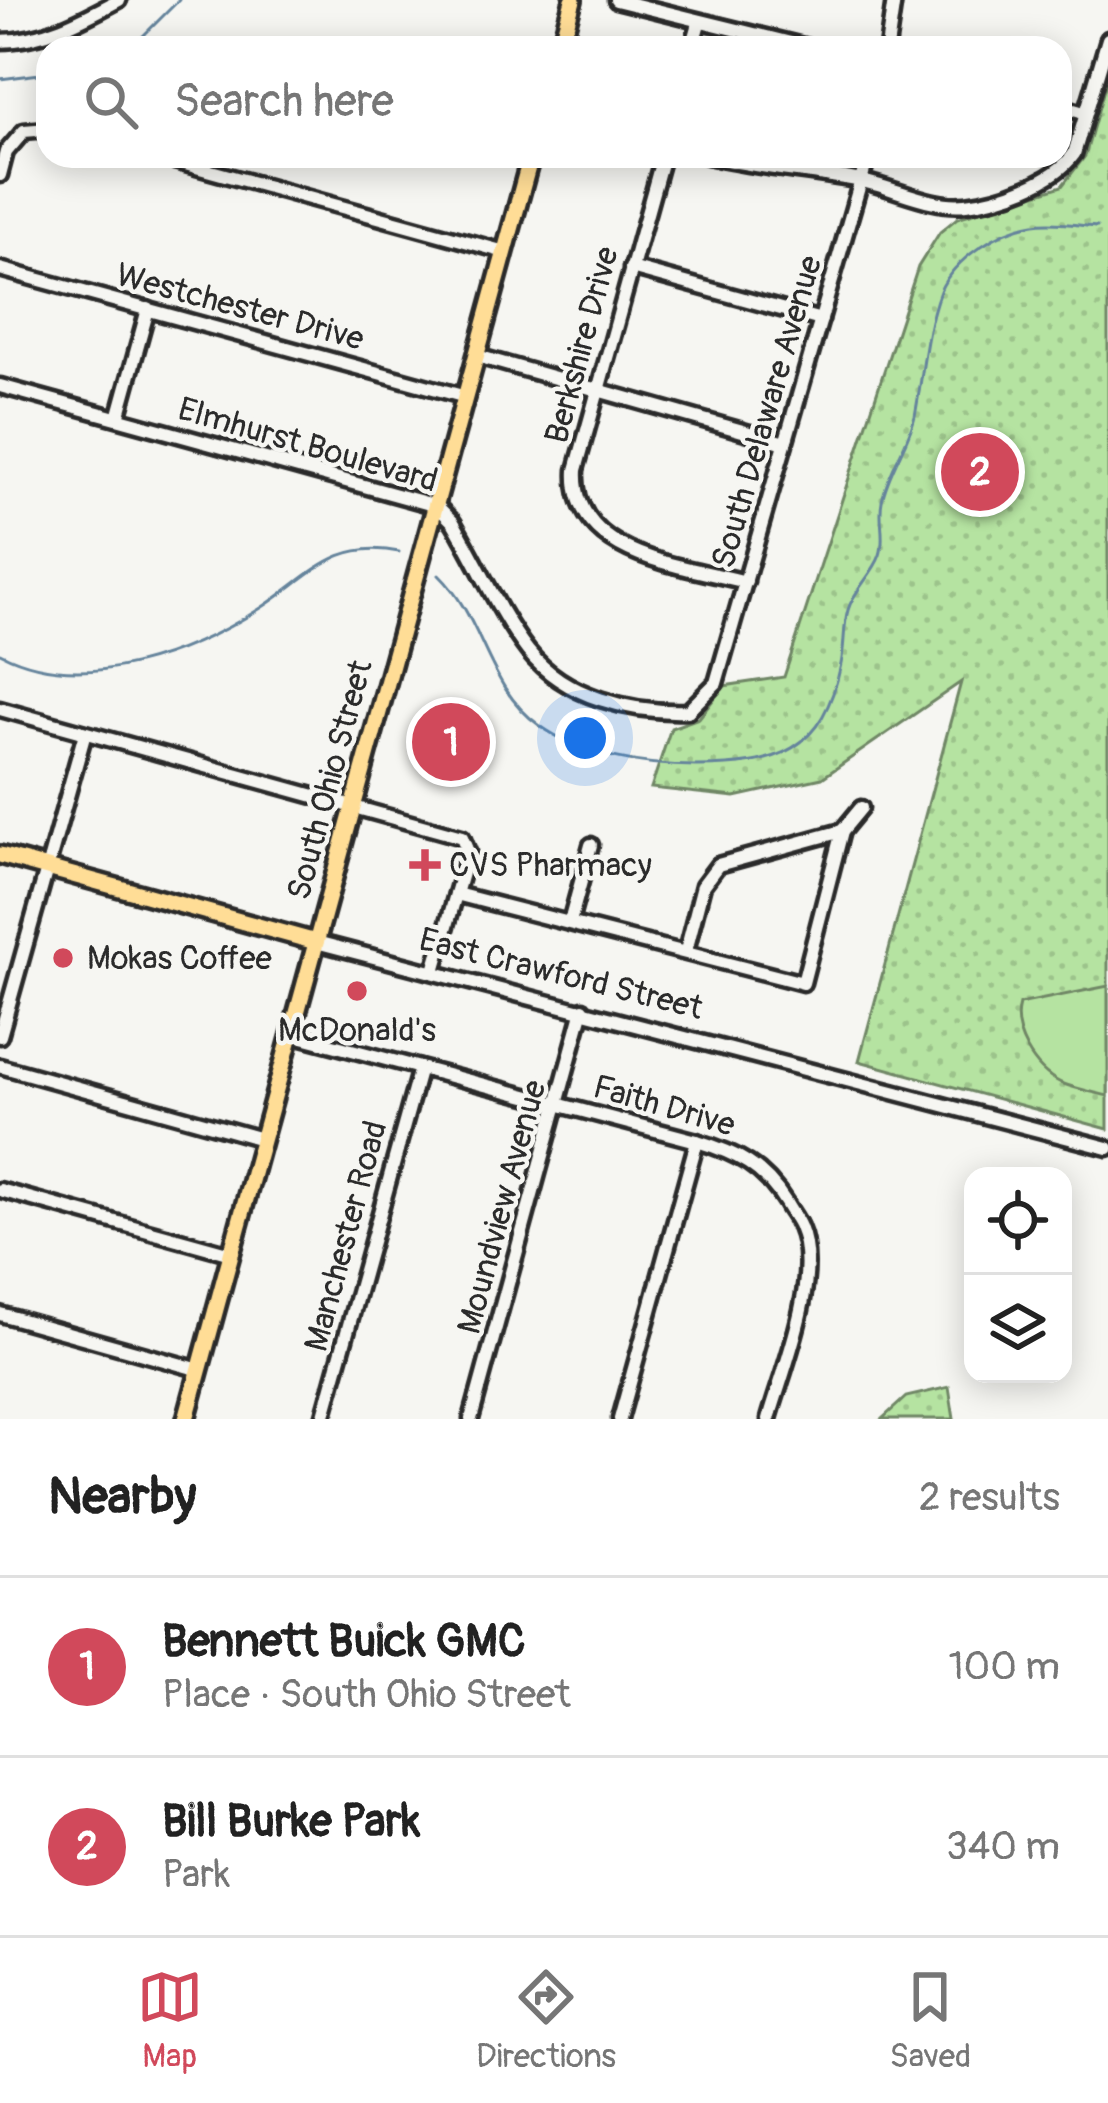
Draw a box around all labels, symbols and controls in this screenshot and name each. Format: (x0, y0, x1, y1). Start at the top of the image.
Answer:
search box (36, 36, 1072, 168)
icon: search (78, 69, 144, 135)
text: Search here (174, 74, 394, 130)
street label: Berkshire Drive (536, 242, 628, 448)
street label: South Delaware Avenue (703, 251, 831, 573)
street label: Westchester Drive (112, 254, 368, 360)
street label: Elmhurst Boulevard (174, 388, 442, 502)
pin: 2 (941, 427, 1019, 517)
street label: South Ohio Street (278, 655, 382, 904)
pin: 1 (412, 697, 490, 787)
your location (555, 708, 615, 768)
place label: CVS Pharmacy (449, 845, 652, 886)
marker: CVS Pharmacy (412, 852, 438, 878)
street label: East Crawford Street (415, 919, 708, 1029)
place label: Mokas Coffee (87, 938, 272, 979)
marker: Mokas Coffee (50, 945, 76, 971)
marker: McDonald's (344, 978, 370, 1004)
place label: McDonald's (278, 1010, 436, 1051)
street label: Faith Drive (588, 1066, 740, 1146)
street label: Moundview Avenue (448, 1076, 556, 1338)
street label: Manchester Road (296, 1116, 396, 1356)
map controls (964, 1167, 1072, 1383)
button: locate (964, 1167, 1072, 1275)
button: layers (964, 1275, 1072, 1383)
text: Nearby (48, 1465, 196, 1529)
text: 2 results (919, 1473, 1060, 1522)
text: Bennett Buick GMC (162, 1614, 525, 1670)
text: 1 (79, 1642, 95, 1691)
text: 100 m (948, 1642, 1060, 1691)
text: Place · South Ohio Street (162, 1670, 571, 1719)
text: Bill Burke Park (162, 1794, 420, 1850)
text: 2 (76, 1822, 98, 1871)
text: 340 m (946, 1822, 1060, 1871)
text: Park (162, 1850, 230, 1899)
tab: Map (137, 1964, 203, 2077)
tab: Directions (476, 1964, 616, 2077)
tab: Saved (889, 1964, 971, 2077)

